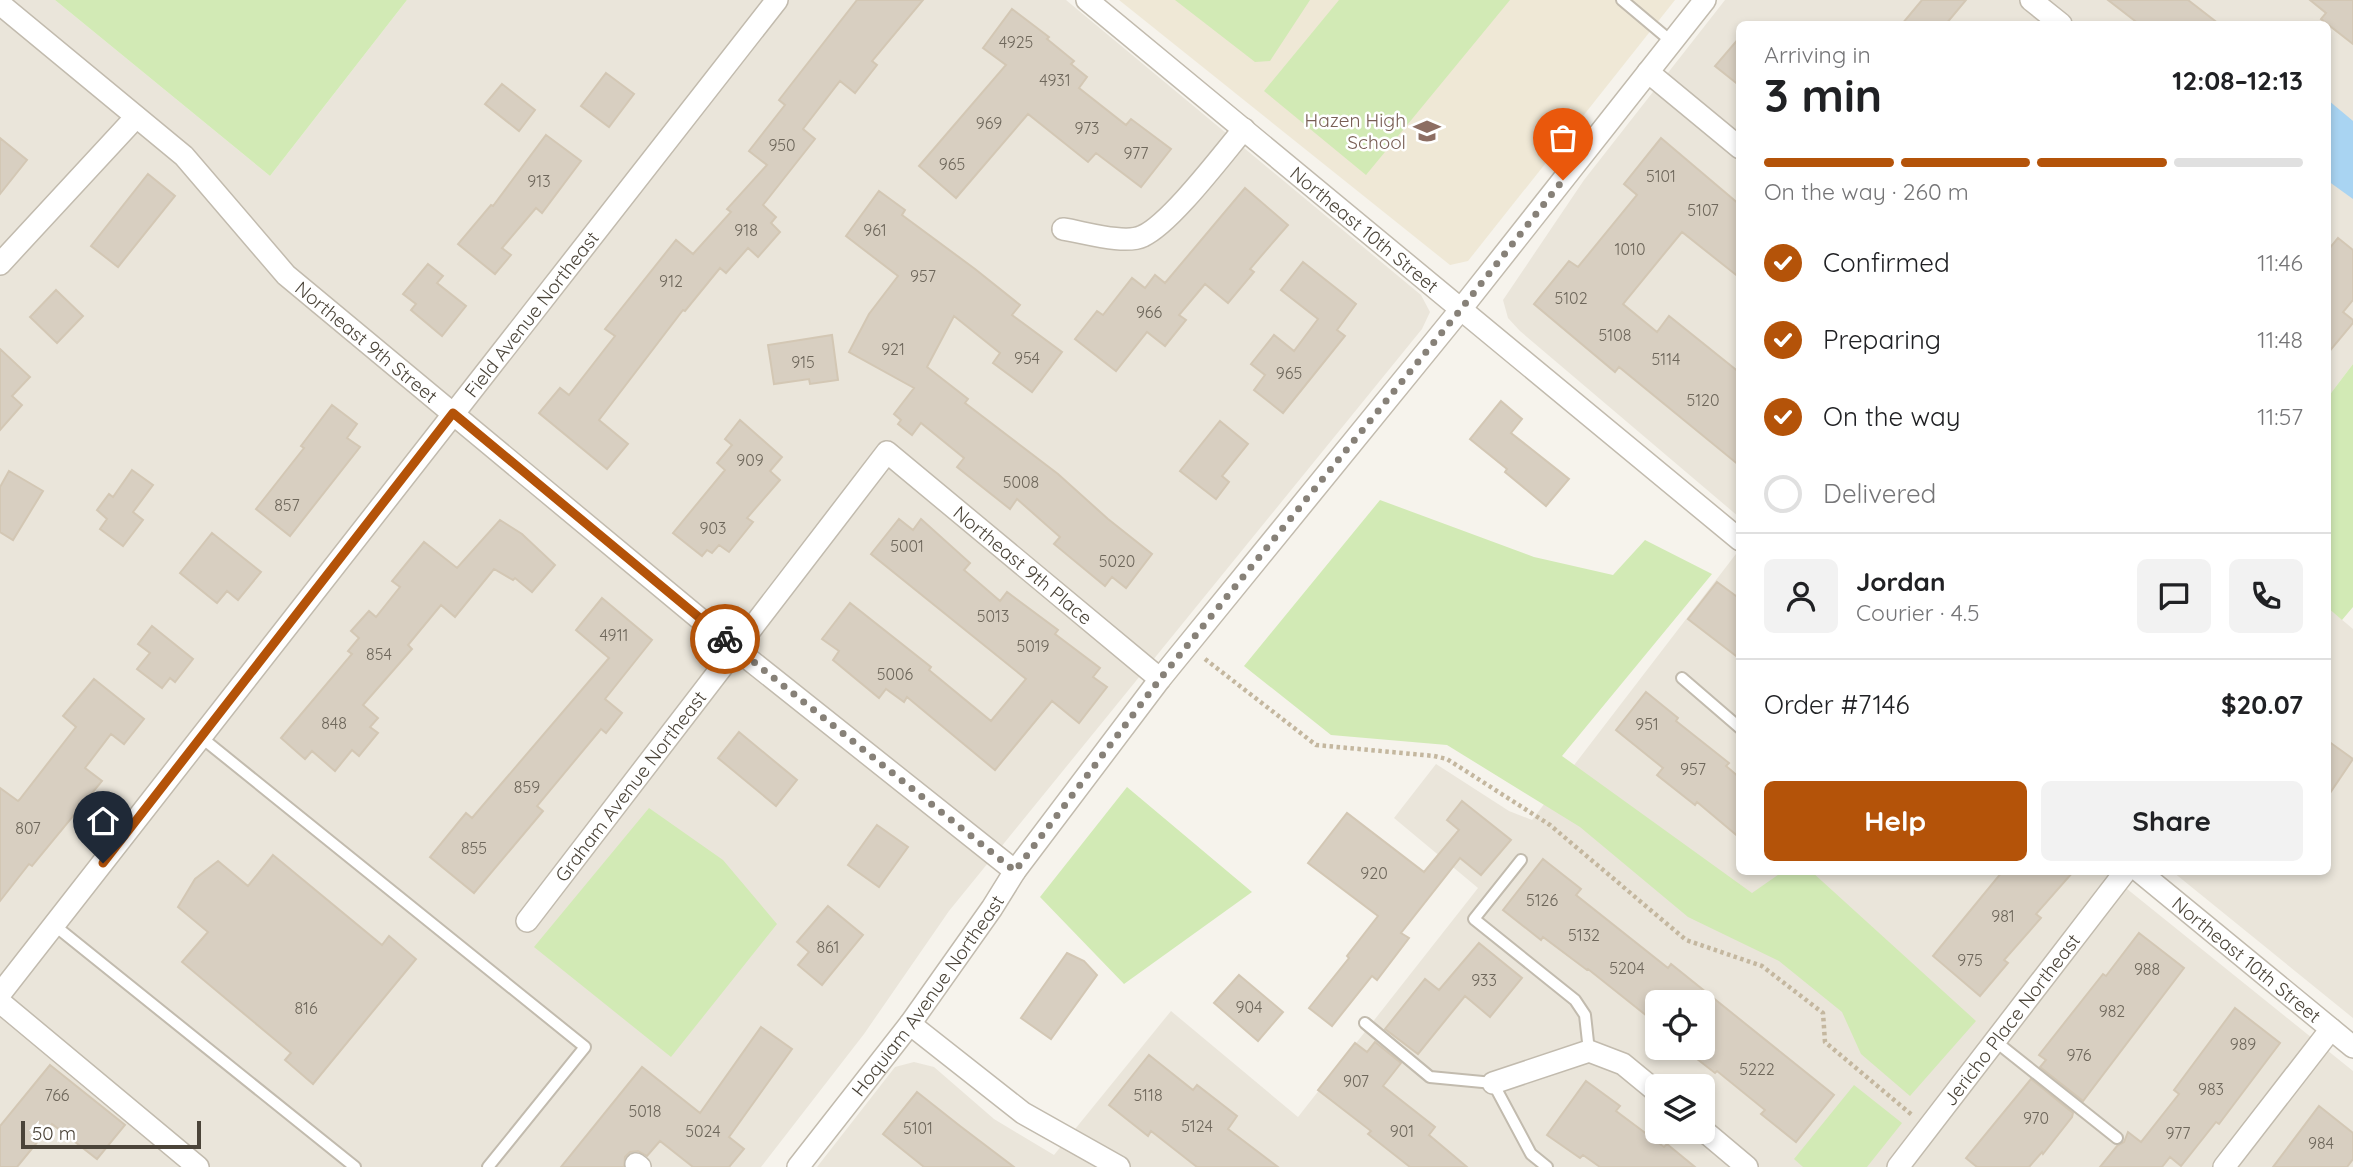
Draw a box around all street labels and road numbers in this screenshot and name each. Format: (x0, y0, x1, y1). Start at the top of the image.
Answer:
street label: Northeast 10th Street (1285, 161, 1444, 298)
street label: Field Avenue Northeast (459, 226, 604, 402)
street label: Northeast 9th Street (290, 276, 443, 408)
street label: Northeast 9th Place (948, 500, 1097, 630)
street label: Graham Avenue Northeast (550, 686, 711, 886)
street label: Hoquiam Avenue Northeast (846, 891, 1009, 1101)
street label: Northeast 10th Street (2167, 891, 2326, 1028)
street label: Jericho Place Northeast (1938, 929, 2085, 1111)

